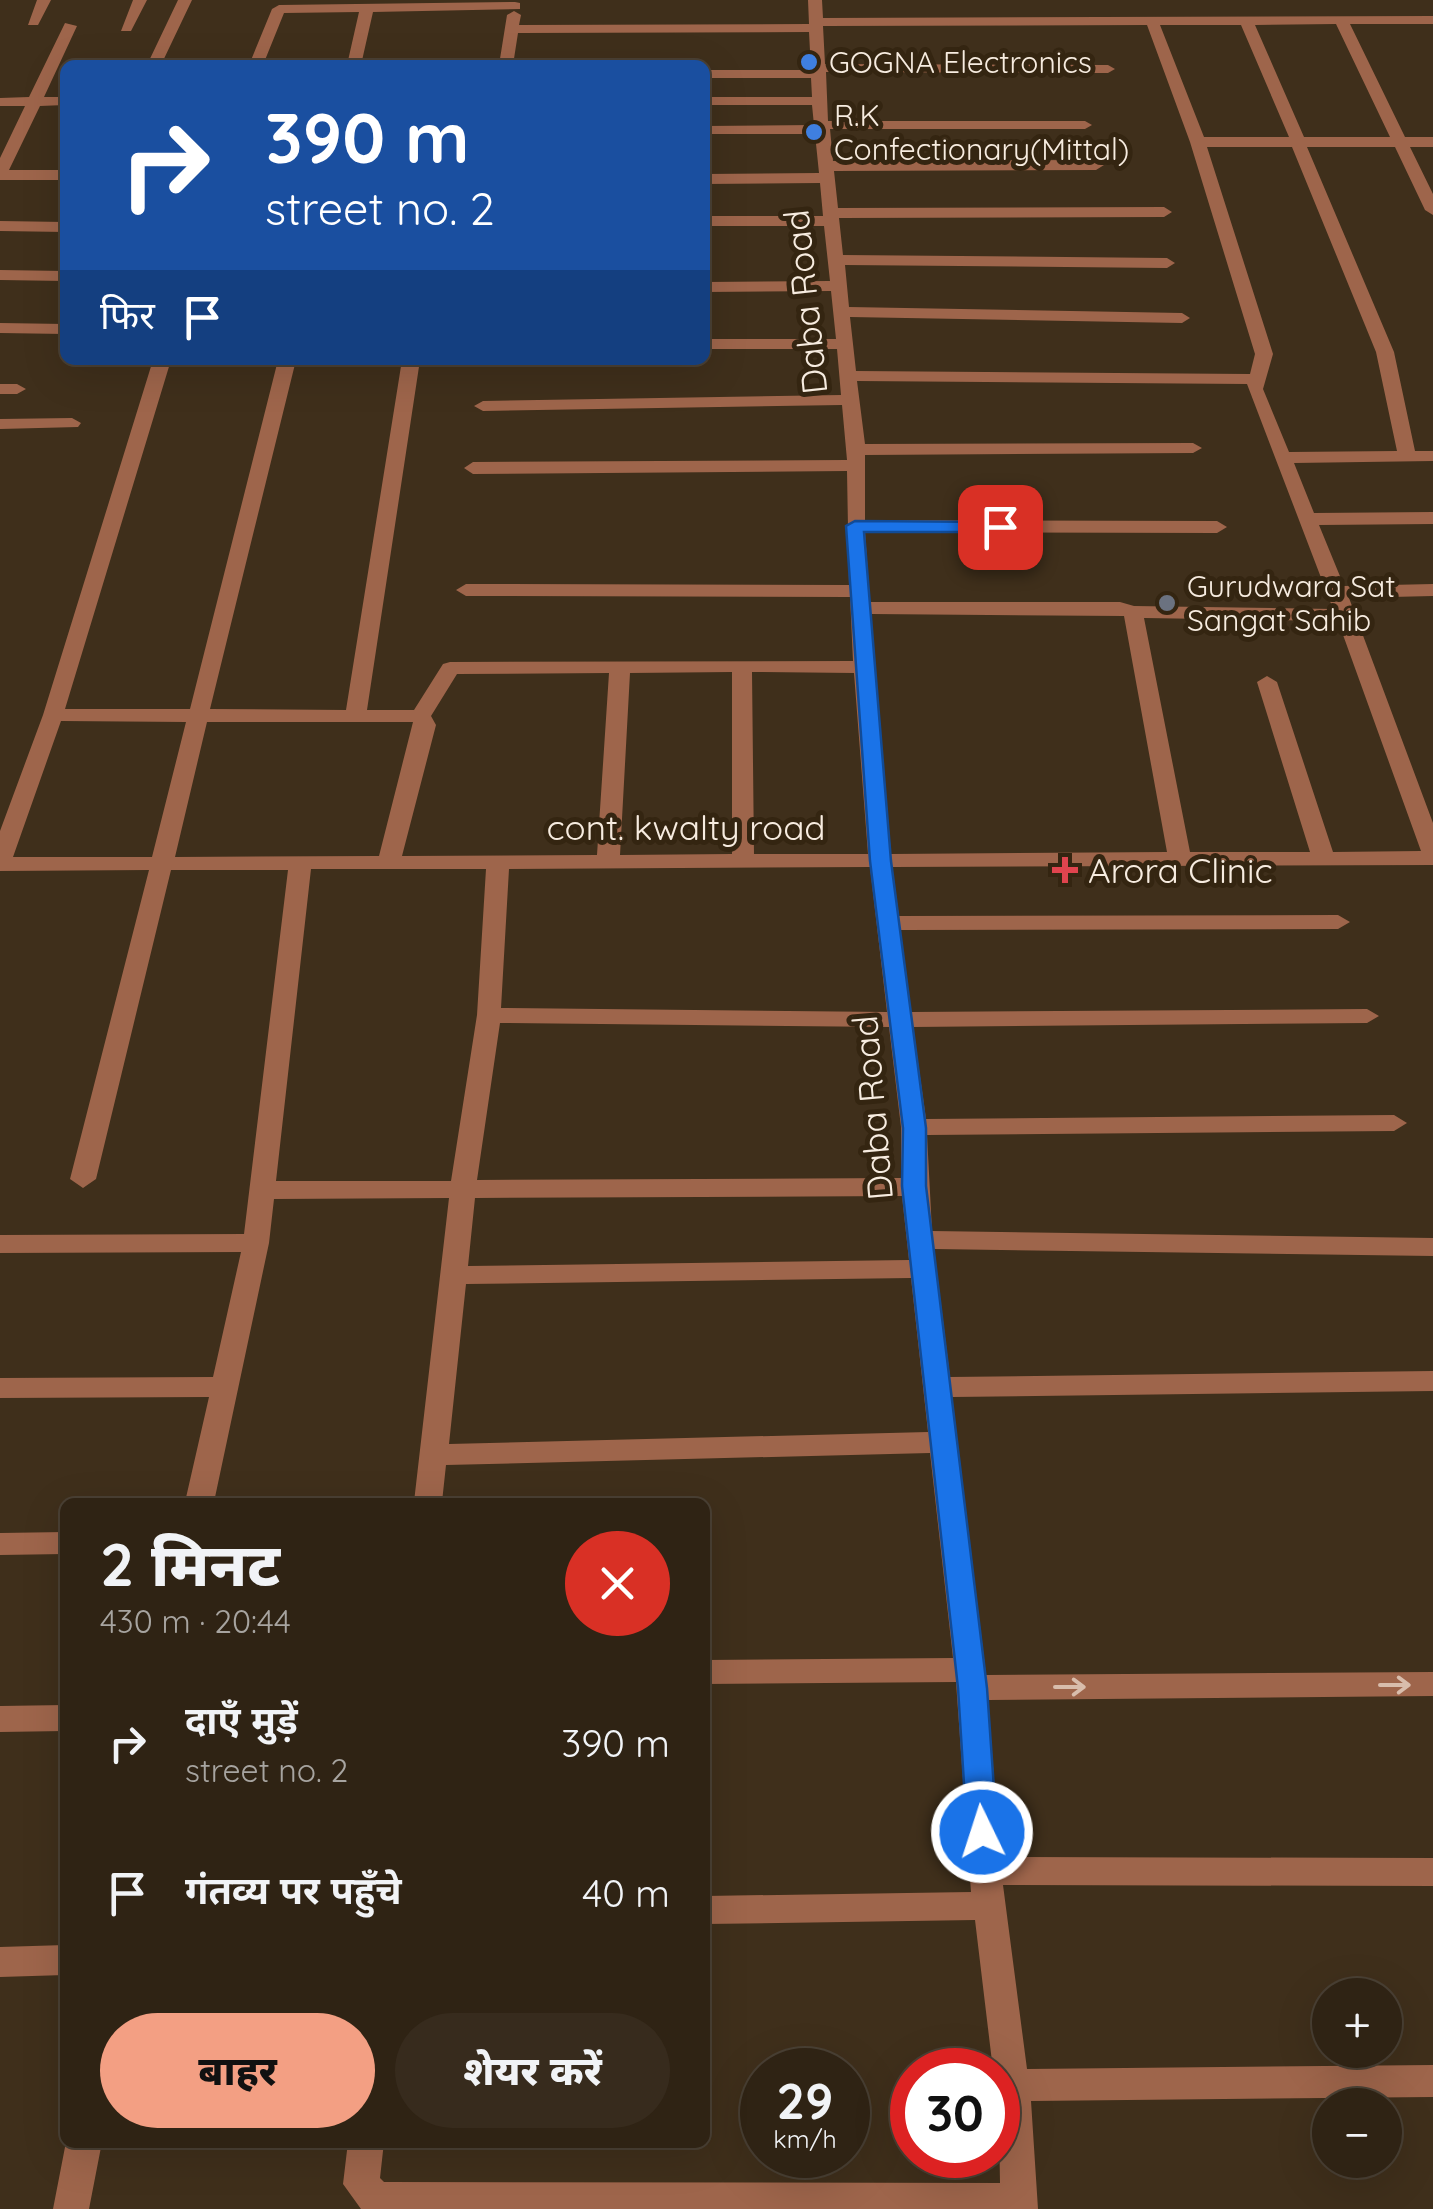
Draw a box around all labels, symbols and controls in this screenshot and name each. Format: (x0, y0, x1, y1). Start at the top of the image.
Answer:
place label: GOGNA Electronics (829, 43, 1092, 81)
marker: GOGNA Electronics (798, 51, 820, 73)
text: 390 m (265, 93, 469, 181)
place label: R.K Confectionary(Mittal) (834, 96, 1129, 168)
icon: right (100, 100, 230, 230)
marker: R.K Confectionary(Mittal) (803, 121, 825, 143)
text: street no. 2 (265, 180, 495, 236)
street label: Daba Road (773, 208, 837, 396)
icon: arrive (175, 290, 230, 345)
text: फिर (100, 291, 155, 339)
pin (958, 485, 1043, 570)
icon: arrive (973, 500, 1028, 555)
place label: Gurudwara Sat Sangat Sahib (1187, 567, 1395, 639)
marker: Gurudwara Sat Sangat Sahib (1156, 592, 1178, 614)
street label: cont. kwalty road (546, 805, 826, 849)
place label: Arora Clinic (1088, 848, 1273, 892)
marker: Arora Clinic (1052, 857, 1078, 883)
street label: Daba Road (842, 1014, 902, 1202)
text: 2 मिनट (100, 1526, 280, 1601)
button: close (565, 1531, 670, 1636)
text: 430 m · 20:44 (100, 1601, 291, 1641)
one-way arrow (1378, 1676, 1410, 1694)
one-way arrow (1052, 1678, 1085, 1696)
text: दाएँ मुड़ें (185, 1696, 298, 1744)
icon: right (100, 1716, 155, 1771)
text: 390 m (561, 1719, 670, 1767)
text: street no. 2 (185, 1750, 348, 1790)
position arrow (930, 1780, 1034, 1884)
icon: arrive (100, 1866, 155, 1921)
text: गंतव्य पर पहुँचे (185, 1866, 402, 1914)
text: 40 m (582, 1869, 670, 1917)
map controls (1312, 1978, 1402, 2178)
button: + (1312, 1978, 1402, 2068)
button: बाहर (100, 2013, 375, 2128)
button: शेयर करें (395, 2013, 670, 2128)
speed limit sign: 30 (890, 2048, 1020, 2178)
text: 29 (777, 2069, 833, 2132)
button: − (1312, 2088, 1402, 2178)
text: km/h (773, 2123, 837, 2154)

